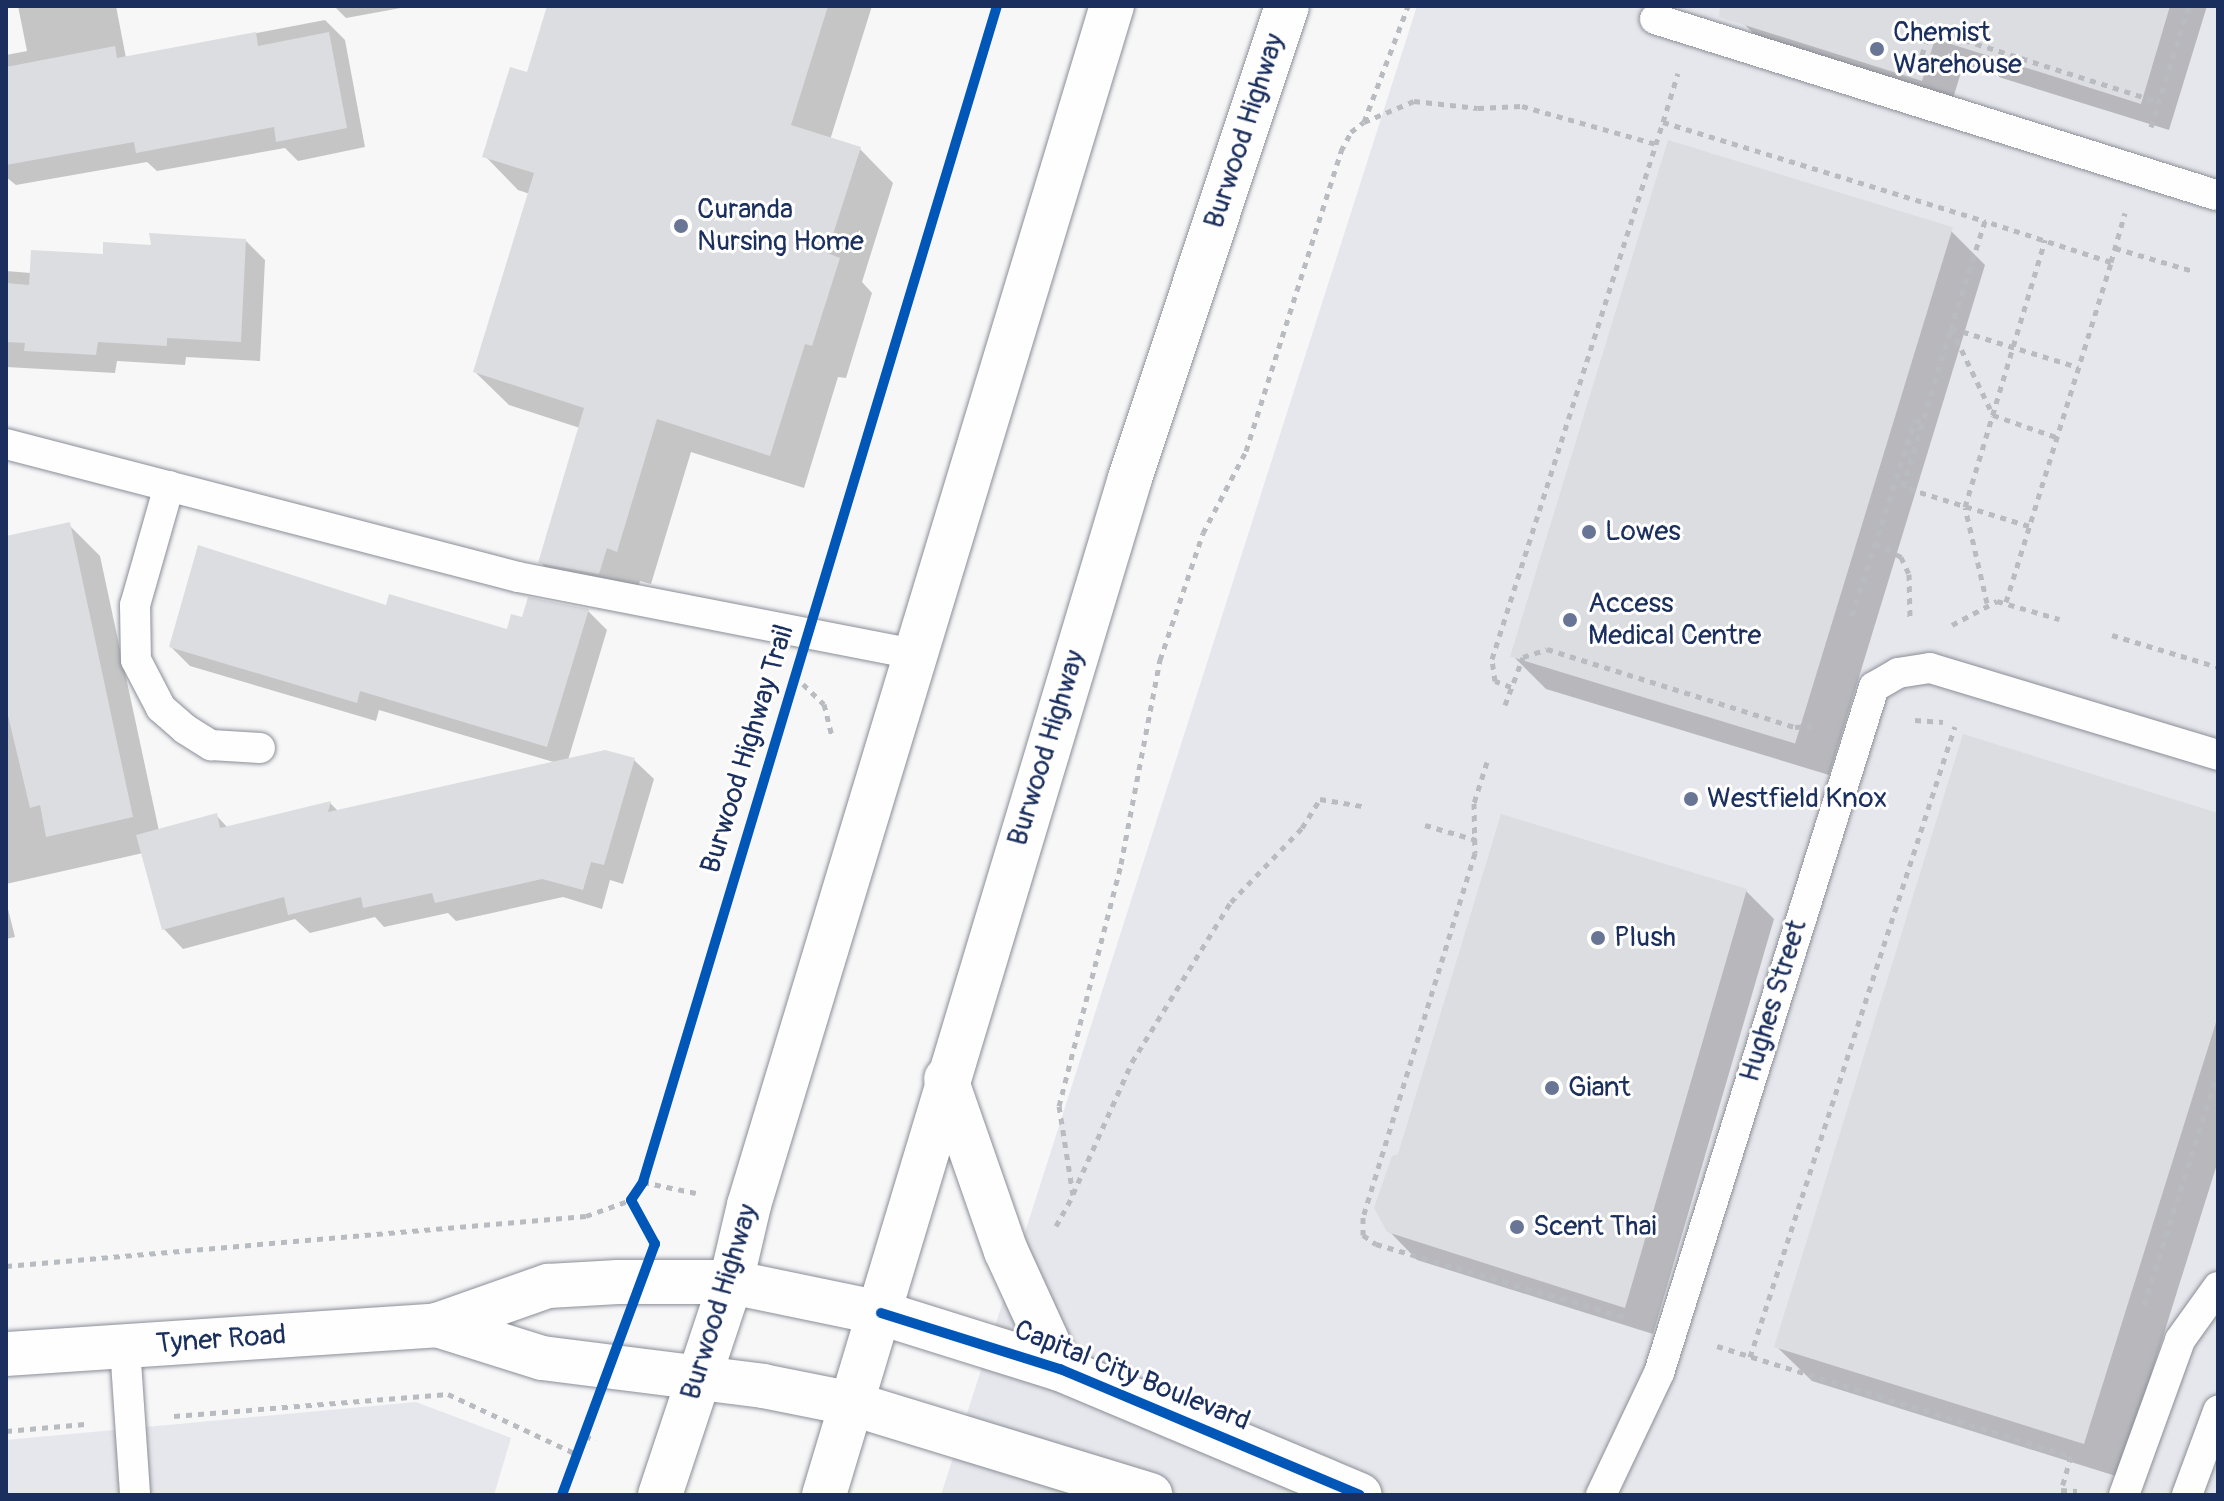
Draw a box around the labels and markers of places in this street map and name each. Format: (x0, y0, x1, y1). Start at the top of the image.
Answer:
place label: Chemist Warehouse (1893, 16, 2022, 82)
marker: Chemist Warehouse (1868, 40, 1886, 58)
place label: Curanda Nursing Home (697, 193, 864, 259)
marker: Curanda Nursing Home (672, 217, 690, 235)
place label: Lowes (1605, 515, 1681, 549)
marker: Lowes (1580, 523, 1598, 541)
place label: Access Medical Centre (1588, 587, 1761, 653)
marker: Access Medical Centre (1559, 609, 1581, 631)
place label: Westfield Knox (1707, 782, 1887, 816)
marker: Westfield Knox (1682, 790, 1700, 808)
place label: Plush (1614, 921, 1676, 955)
marker: Plush (1589, 929, 1607, 947)
place label: Giant (1568, 1071, 1631, 1105)
marker: Giant (1543, 1079, 1561, 1097)
place label: Scent Thai (1533, 1210, 1656, 1244)
marker: Scent Thai (1508, 1218, 1526, 1236)

